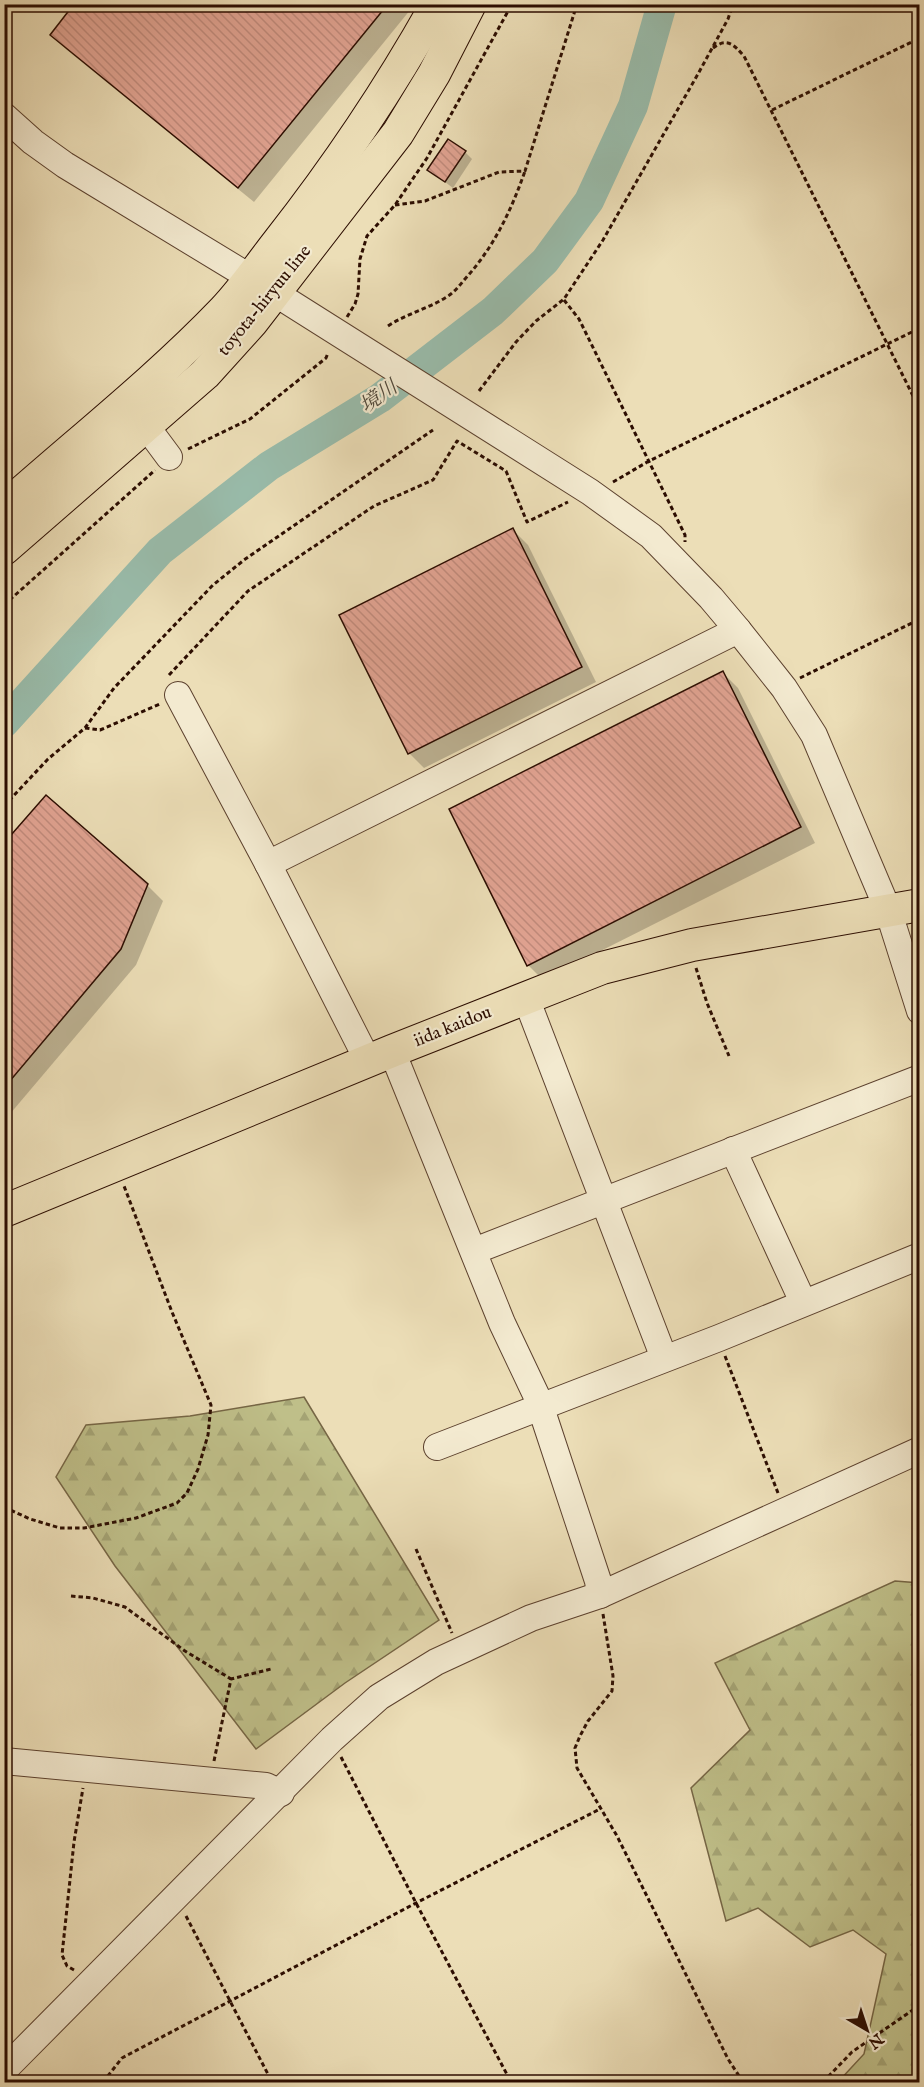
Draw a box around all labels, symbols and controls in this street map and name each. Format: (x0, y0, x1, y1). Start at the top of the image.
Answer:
street label: toyota-hiryuu line (213, 241, 317, 361)
water label: 境川 (355, 374, 404, 419)
street label: iida kaidou (411, 1001, 495, 1053)
north arrow (837, 2000, 897, 2060)
text: N (863, 2027, 888, 2052)

